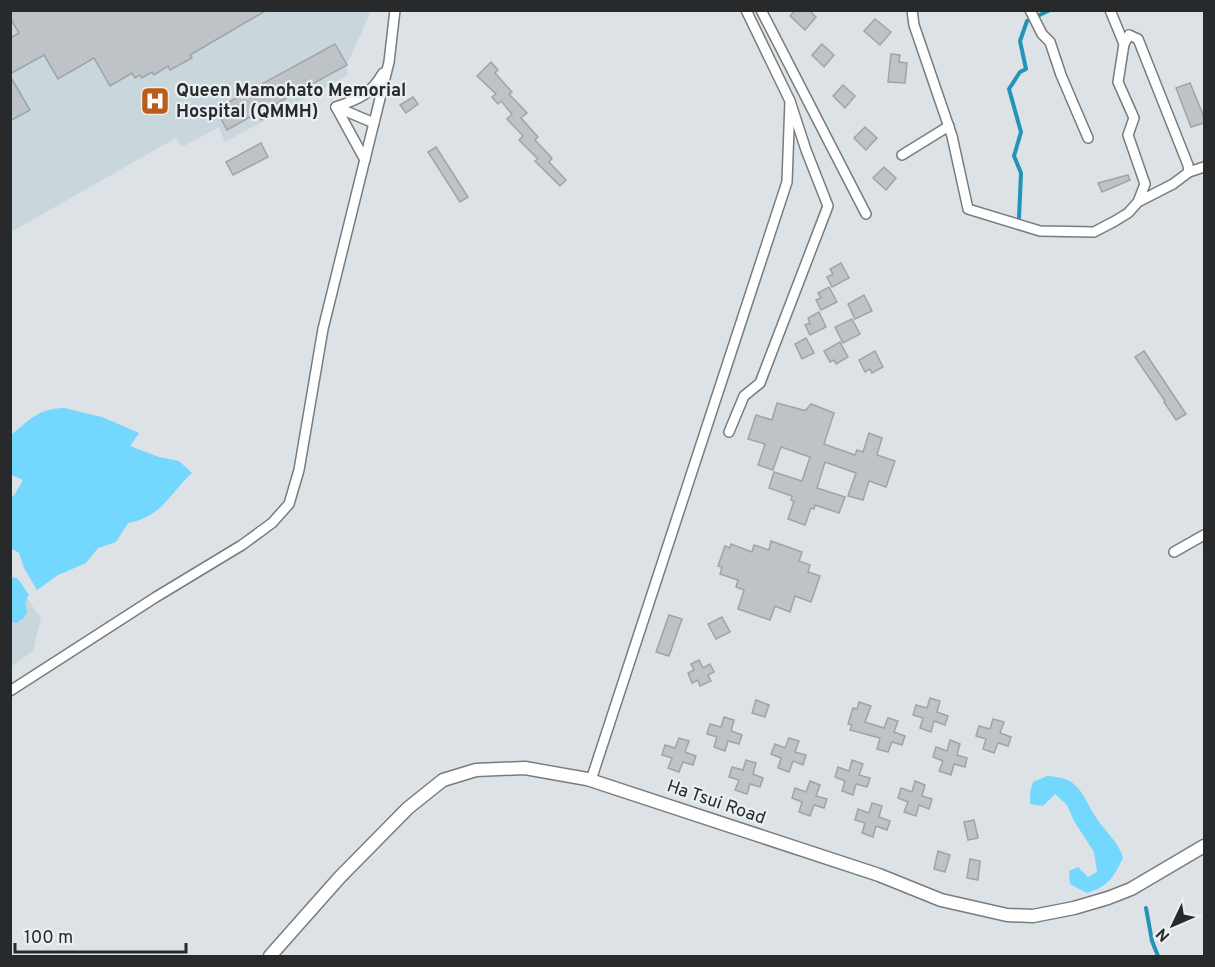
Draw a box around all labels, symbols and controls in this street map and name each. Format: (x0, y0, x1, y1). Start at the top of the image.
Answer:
place label: Queen Mamohato Memorial Hospital (QMMH) (176, 80, 406, 124)
hospital icon: Queen Mamohato Memorial Hospital (QMMH) (139, 85, 171, 117)
street label: Ha Tsui Road (663, 775, 769, 831)
north arrow (1143, 895, 1203, 955)
scale bar (15, 916, 186, 954)
text: N (1152, 923, 1175, 945)
text: 100 m (24, 927, 73, 950)

